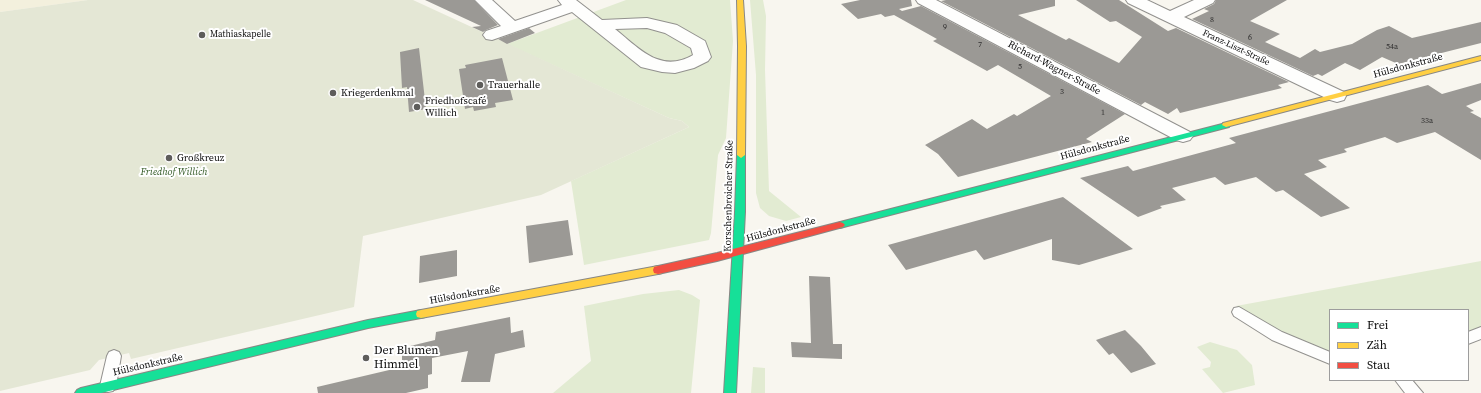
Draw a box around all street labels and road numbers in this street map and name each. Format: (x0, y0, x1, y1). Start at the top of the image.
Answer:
street label: Franz-Liszt-Straße (1201, 28, 1271, 68)
street label: Richard-Wagner-Straße (1006, 38, 1102, 98)
street label: Hülsdonkstraße (1372, 51, 1444, 81)
street label: Hülsdonkstraße (1059, 133, 1131, 163)
street label: Korschenbroicher Straße (722, 140, 736, 252)
street label: Hülsdonkstraße (745, 215, 817, 245)
street label: Hülsdonkstraße (429, 283, 501, 307)
street label: Hülsdonkstraße (112, 351, 184, 379)

